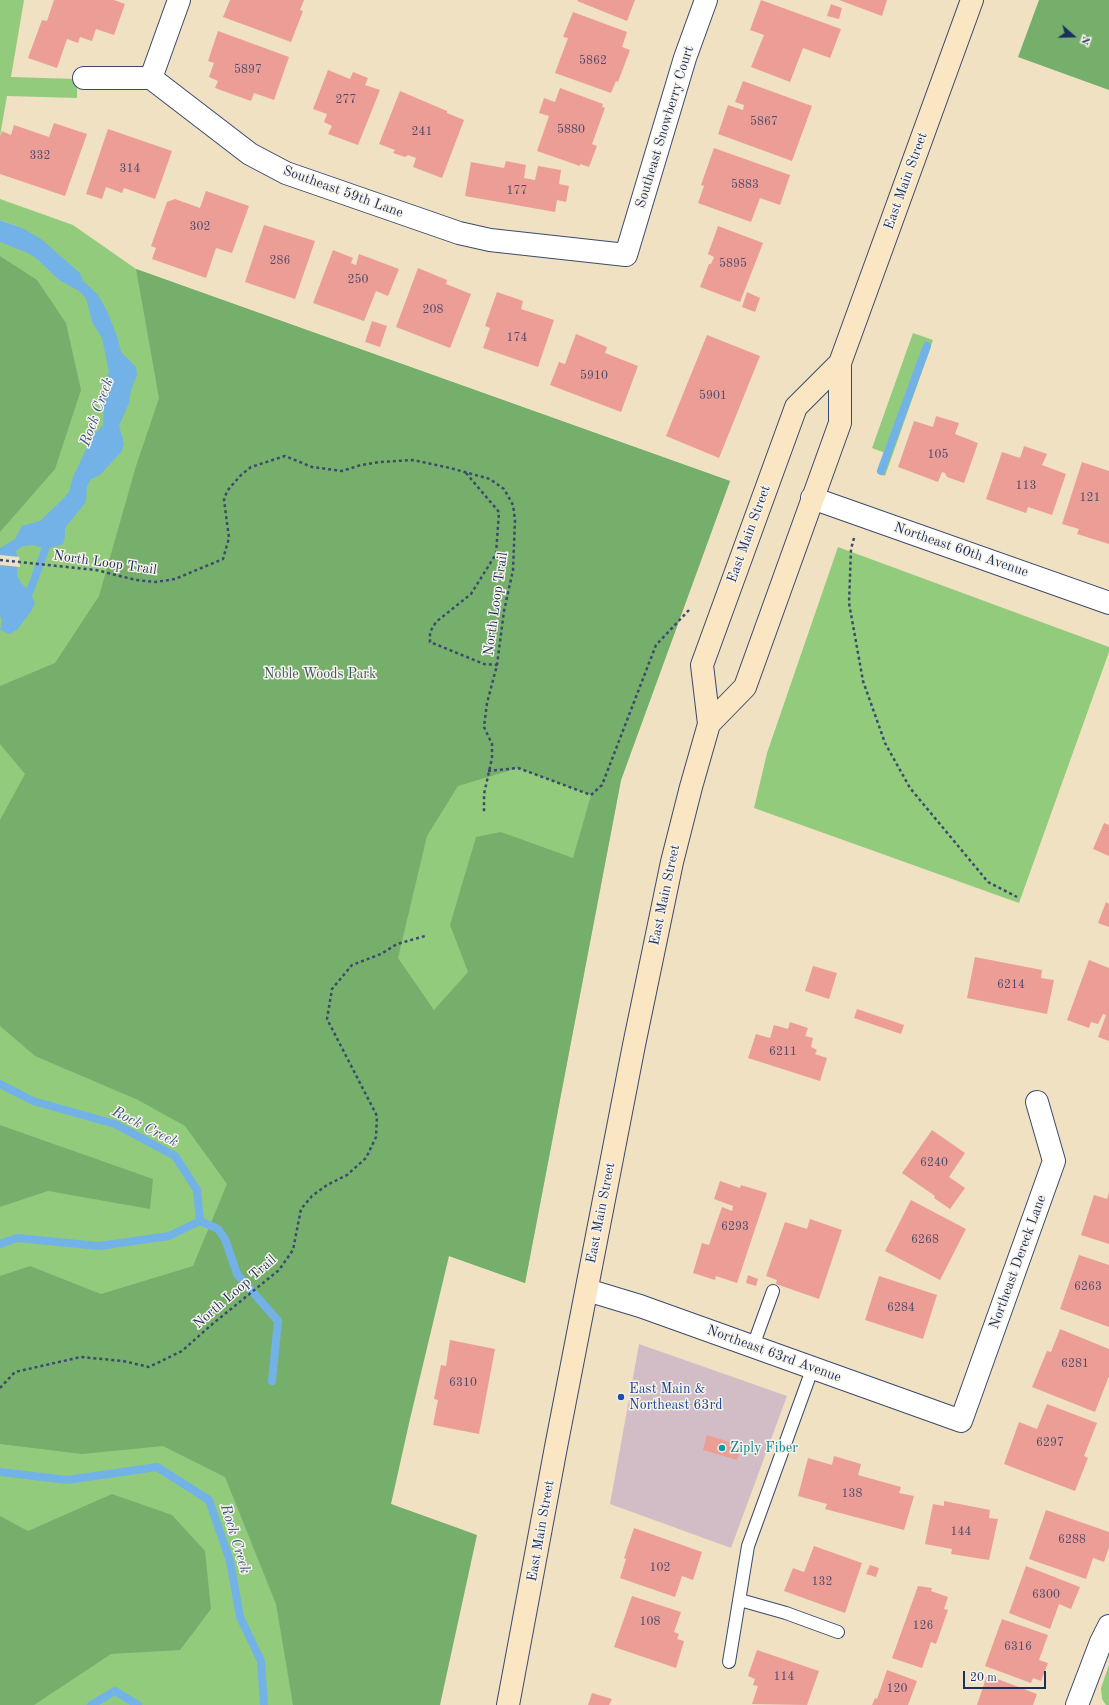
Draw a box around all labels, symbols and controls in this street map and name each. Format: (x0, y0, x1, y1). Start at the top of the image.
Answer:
north arrow (1053, 16, 1093, 56)
text: N (1078, 34, 1091, 46)
street label: Southeast Snowberry Court (632, 44, 698, 210)
house number: 5862 (579, 54, 607, 68)
house number: 5897 (234, 63, 262, 77)
house number: 277 (336, 93, 356, 107)
house number: 5867 (750, 115, 778, 129)
house number: 5880 (557, 123, 585, 137)
house number: 241 (412, 125, 432, 139)
street label: East Main Street (881, 130, 931, 232)
house number: 332 (30, 149, 50, 163)
house number: 314 (120, 162, 140, 176)
street label: Southeast 59th Lane (281, 162, 405, 222)
house number: 5883 (731, 178, 759, 192)
house number: 177 (507, 184, 527, 198)
house number: 302 (190, 220, 210, 234)
house number: 286 (270, 254, 290, 268)
house number: 5895 (719, 257, 747, 271)
house number: 250 (348, 273, 368, 287)
house number: 208 (423, 303, 443, 317)
house number: 174 (507, 331, 527, 345)
house number: 5910 (580, 369, 608, 383)
water label: Rock Creek (76, 375, 118, 449)
house number: 5901 (699, 389, 727, 403)
house number: 105 (928, 448, 948, 462)
house number: 113 (1016, 479, 1036, 493)
street label: East Main Street (724, 483, 774, 585)
house number: 121 (1080, 491, 1100, 505)
street label: Northeast 60th Avenue (891, 519, 1031, 581)
street label: North Loop Trail (52, 547, 158, 579)
street label: North Loop Trail (480, 551, 512, 657)
park label: Noble Woods Park (264, 666, 376, 682)
street label: East Main Street (646, 843, 684, 947)
house number: 6214 (997, 978, 1025, 992)
house number: 6211 (769, 1045, 797, 1059)
water label: Rock Creek (109, 1103, 181, 1151)
house number: 6240 (920, 1156, 948, 1170)
street label: East Main Street (583, 1161, 619, 1265)
street label: Northeast Dereck Lane (986, 1193, 1050, 1331)
house number: 6293 (721, 1220, 749, 1234)
house number: 6268 (911, 1233, 939, 1247)
street label: North Loop Trail (190, 1251, 280, 1333)
house number: 6263 (1074, 1280, 1102, 1294)
house number: 6284 (887, 1301, 915, 1315)
street label: Northeast 63rd Avenue (704, 1322, 844, 1386)
house number: 6281 (1061, 1357, 1089, 1371)
house number: 6310 (449, 1376, 477, 1390)
place label: East Main & Northeast 63rd (629, 1381, 723, 1414)
marker: East Main & Northeast 63rd (616, 1392, 626, 1402)
house number: 6297 (1036, 1436, 1064, 1450)
place label: Ziply Fiber (730, 1440, 798, 1456)
marker: Ziply Fiber (717, 1443, 727, 1453)
street label: East Main Street (524, 1479, 558, 1583)
house number: 138 (842, 1487, 862, 1501)
water label: Rock Creek (216, 1502, 254, 1576)
house number: 144 (951, 1525, 971, 1539)
house number: 6288 (1058, 1533, 1086, 1547)
house number: 102 (650, 1561, 670, 1575)
house number: 132 (812, 1575, 832, 1589)
house number: 6300 (1032, 1588, 1060, 1602)
house number: 108 (640, 1615, 660, 1629)
house number: 126 (913, 1619, 933, 1633)
house number: 6316 (1004, 1640, 1032, 1654)
scale bar (965, 1663, 1048, 1689)
house number: 114 (774, 1670, 794, 1684)
text: 20 m (970, 1672, 997, 1684)
house number: 120 (887, 1682, 907, 1696)

